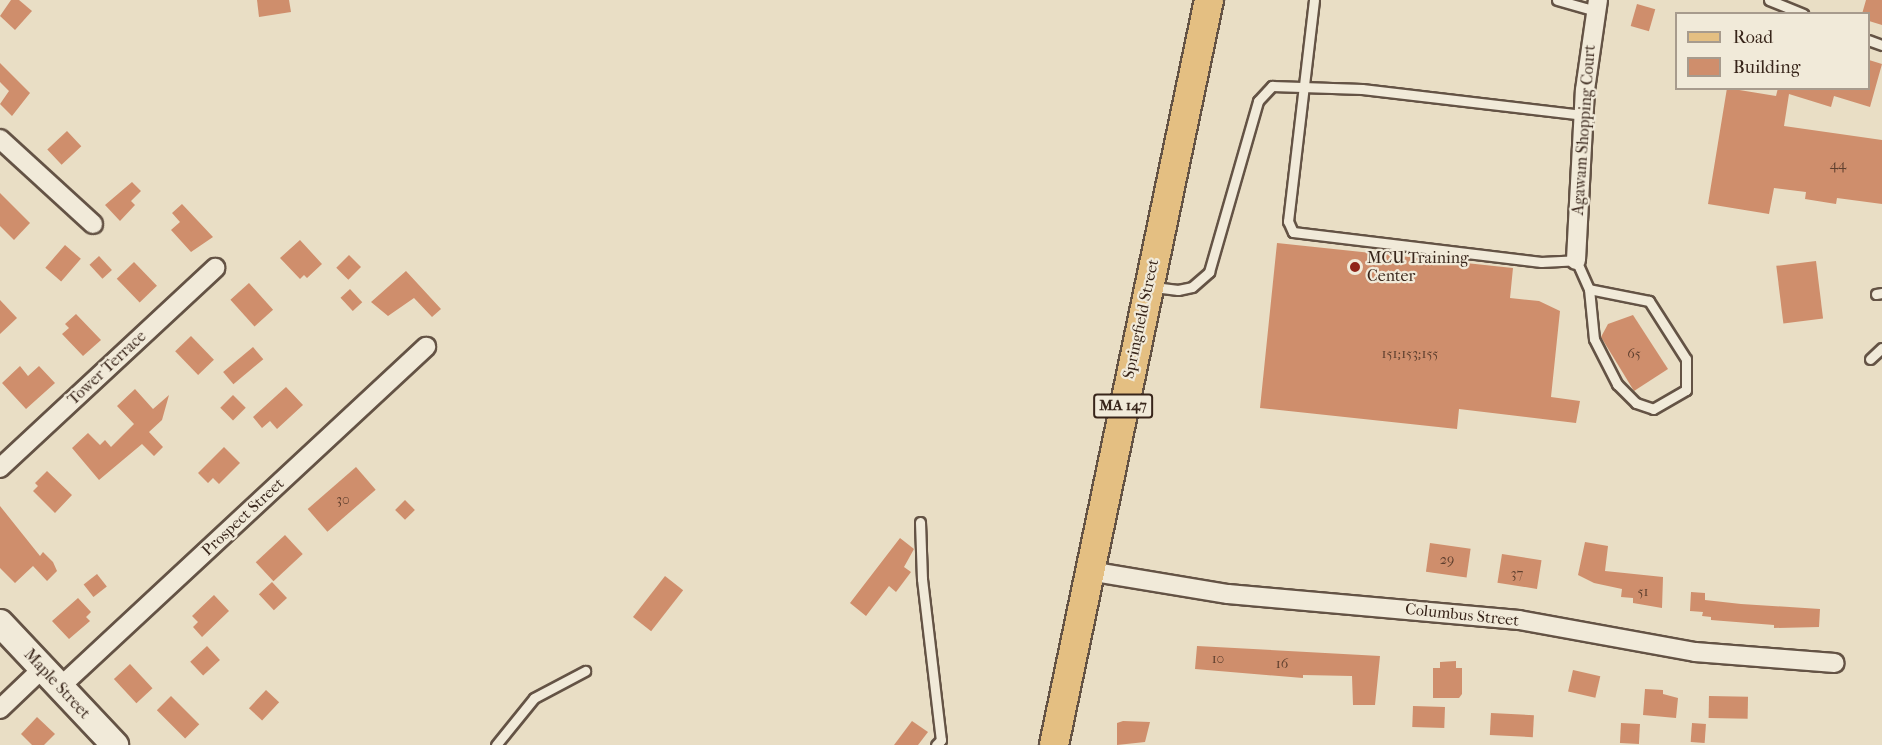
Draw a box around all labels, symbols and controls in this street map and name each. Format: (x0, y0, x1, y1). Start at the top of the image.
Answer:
legend (1675, 12, 1870, 90)
text: Road (1733, 27, 1773, 48)
street label: Agawam Shopping Court (1568, 44, 1600, 216)
text: Building (1733, 57, 1800, 78)
house number: 44 (1830, 157, 1846, 173)
place label: MCU Training Center (1367, 248, 1469, 286)
street label: Springfield Street (1119, 258, 1163, 380)
marker: MCU Training Center (1348, 260, 1362, 274)
street label: Tower Terrace (64, 327, 150, 409)
house number: 151;153;155 (1382, 346, 1438, 362)
house number: 65 (1627, 346, 1641, 362)
road number: MA 147 (1093, 394, 1153, 418)
street label: Prospect Street (198, 474, 288, 560)
house number: 30 (336, 492, 350, 508)
house number: 29 (1440, 552, 1454, 568)
house number: 37 (1511, 566, 1523, 582)
house number: 51 (1637, 584, 1649, 600)
street label: Columbus Street (1404, 599, 1520, 631)
street label: Maple Street (20, 645, 94, 723)
house number: 10 (1212, 651, 1224, 667)
house number: 16 (1276, 656, 1288, 672)

